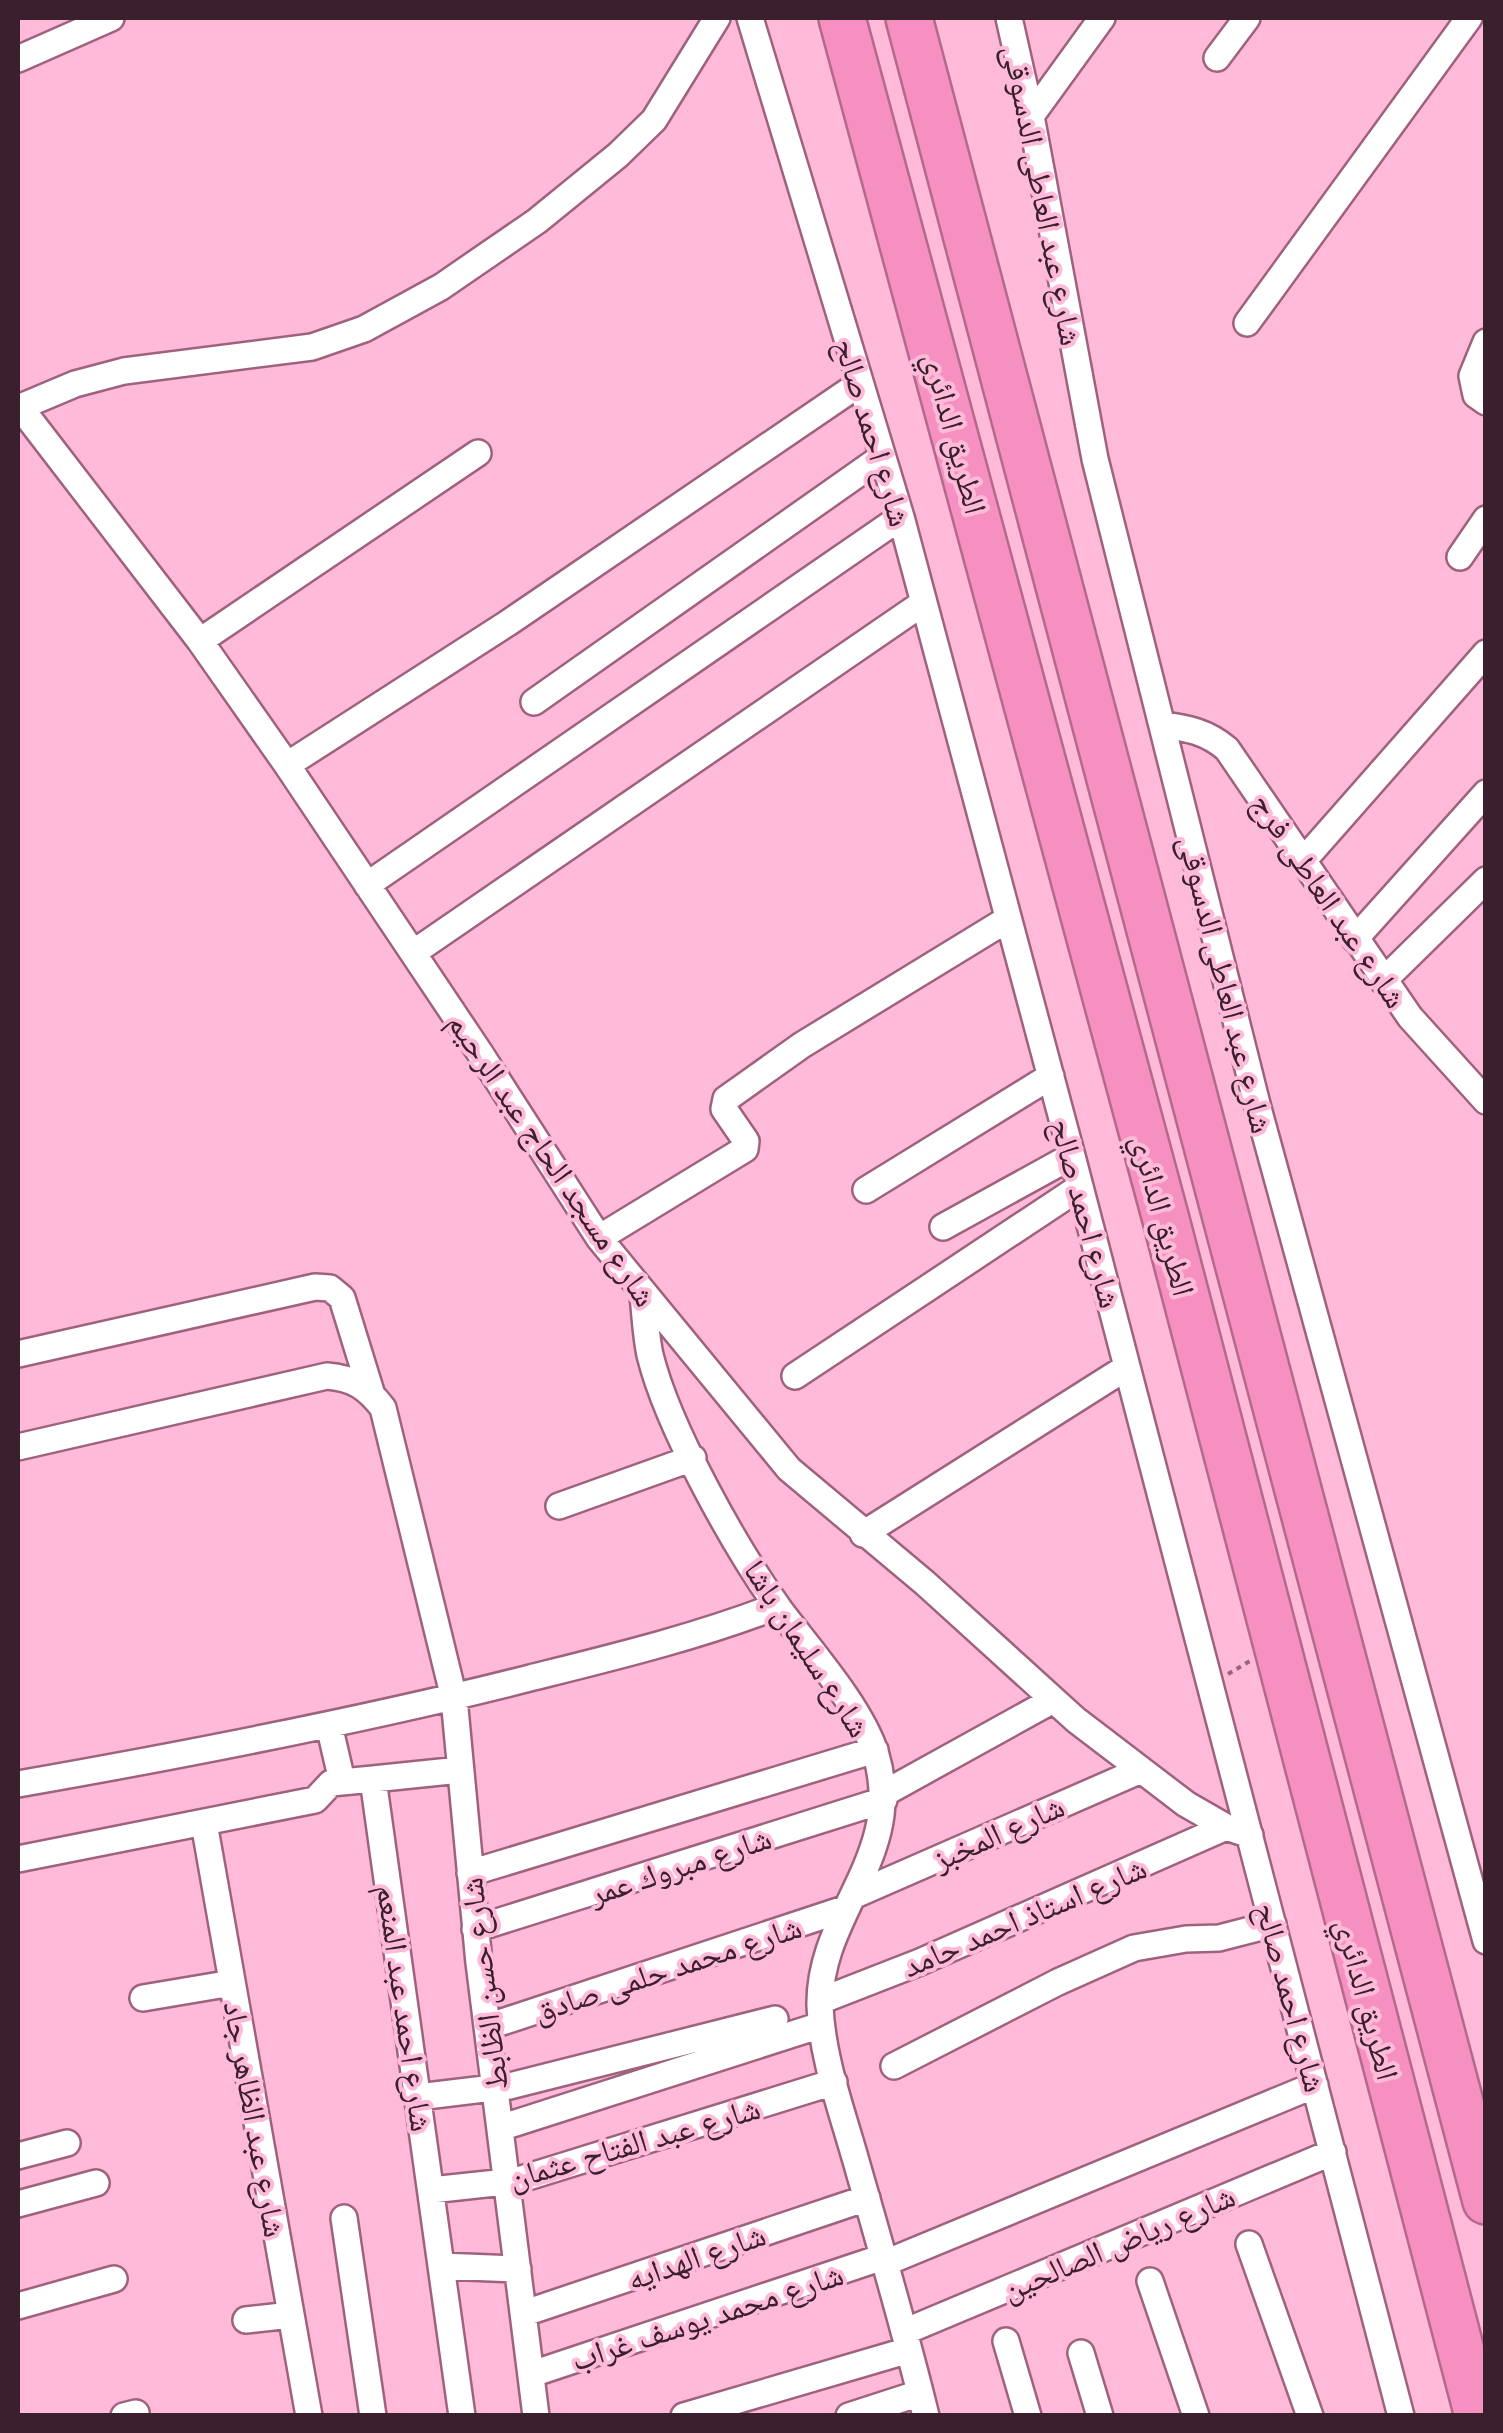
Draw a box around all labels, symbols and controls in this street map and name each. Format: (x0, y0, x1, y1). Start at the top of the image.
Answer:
street label: شارع عبد العاطى الدسوقى (994, 41, 1092, 349)
street label: شارع احمد صالح (825, 333, 921, 531)
street label: الطريق الدائري (909, 348, 996, 520)
street label: شارع عبد العاطى فرج (1242, 785, 1416, 1016)
street label: شارع عبد العاطى الدسوقى (1170, 831, 1282, 1137)
street label: شارع مسجد الحاج عبد الرحيم (438, 1005, 666, 1315)
street label: شارع احمد صالح (1042, 1114, 1131, 1312)
street label: الطريق الدائري (1117, 1130, 1204, 1302)
street label: شارع سليمان باشا (735, 1552, 879, 1745)
street label: شارع المخبز (925, 1786, 1071, 1880)
street label: شارع مبروك عمر (583, 1818, 776, 1914)
street label: شارع استاذ احمد حامد (896, 1848, 1152, 1986)
street label: شارع حسن الظابط (451, 1876, 517, 2092)
street label: شارع احمد عبد المنعم (367, 1882, 442, 2134)
street label: شارع احمد صالح (1247, 1898, 1336, 2096)
street label: شارع محمد حلمى صادق (528, 1907, 807, 2031)
street label: الطريق الدائري (1321, 1914, 1408, 2086)
street label: شارع عبد الظاهر جاد (215, 1998, 295, 2240)
street label: شارع عبد الفتاح عثمان (504, 2088, 765, 2198)
street label: شارع رياض الصالحين (996, 2176, 1241, 2310)
street label: شارع الهدايه (622, 2215, 771, 2299)
street label: شارع محمد يوسف غراب (566, 2254, 848, 2380)

